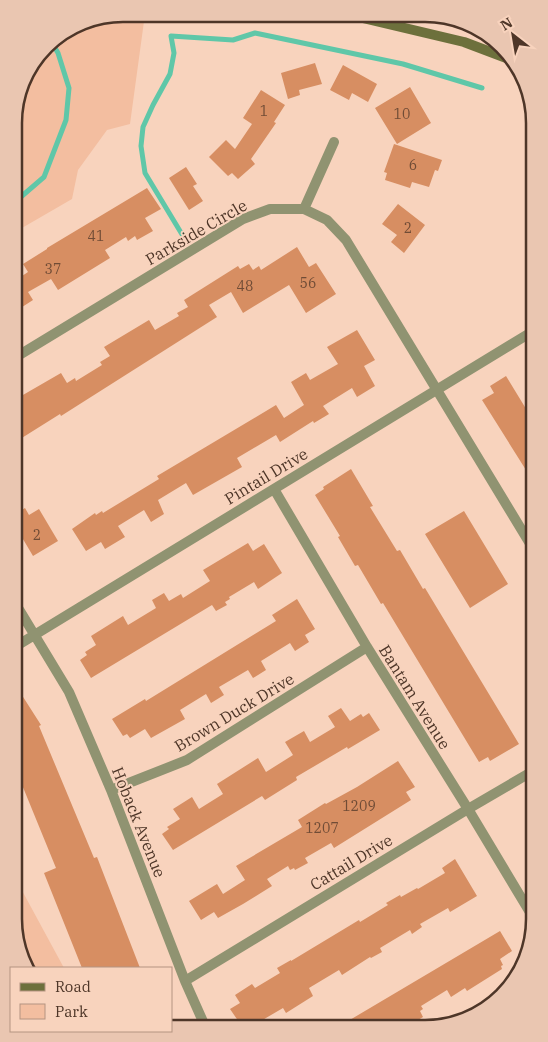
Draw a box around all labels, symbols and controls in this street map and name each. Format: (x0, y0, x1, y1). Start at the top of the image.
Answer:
north arrow (488, 10, 538, 60)
text: N (497, 13, 516, 34)
house number: 1 (260, 102, 268, 120)
house number: 10 (394, 105, 410, 123)
house number: 6 (409, 156, 417, 174)
street label: Parkside Circle (142, 195, 250, 269)
house number: 2 (404, 219, 412, 237)
house number: 41 (88, 227, 104, 245)
house number: 37 (45, 260, 61, 278)
house number: 56 (300, 274, 316, 292)
house number: 48 (237, 277, 253, 295)
street label: Pintail Drive (221, 443, 311, 509)
house number: 2 (33, 526, 41, 544)
street label: Bantam Avenue (375, 641, 455, 753)
street label: Brown Duck Drive (171, 668, 297, 756)
street label: Hoback Avenue (108, 764, 170, 880)
house number: 1209 (342, 797, 376, 815)
house number: 1207 (305, 819, 339, 837)
street label: Cattail Drive (306, 830, 396, 894)
legend (10, 967, 172, 1032)
text: Road (55, 977, 91, 996)
text: Park (55, 1002, 88, 1021)

